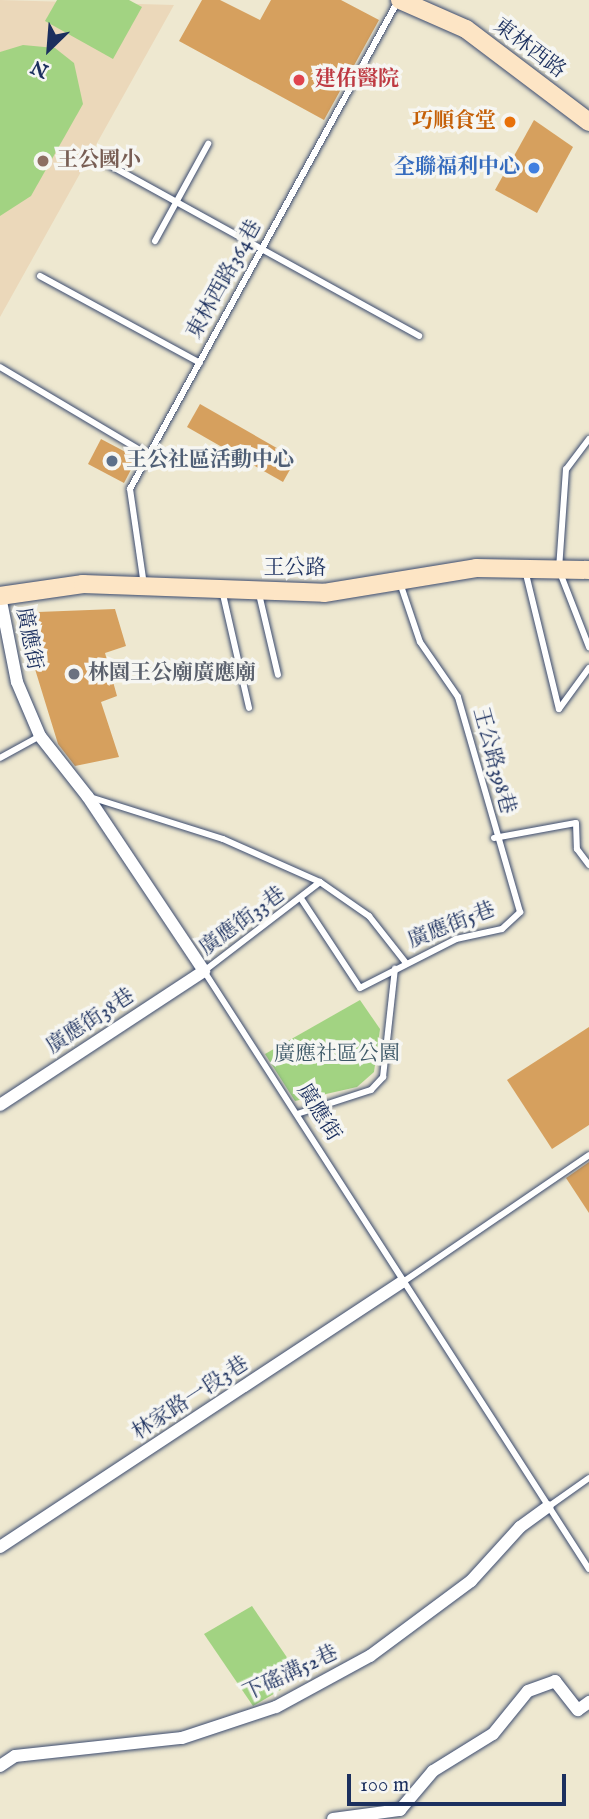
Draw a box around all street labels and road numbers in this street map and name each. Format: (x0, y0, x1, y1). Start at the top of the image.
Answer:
street label: 東林西路 (488, 14, 570, 84)
street label: 東林西路364巷 (182, 216, 268, 344)
street label: 王公路 (264, 556, 326, 582)
street label: 廣應街 (10, 606, 46, 672)
street label: 王公路398巷 (467, 705, 519, 817)
street label: 廣應街33巷 (195, 883, 291, 961)
street label: 廣應街5巷 (405, 898, 499, 954)
street label: 廣應街38巷 (42, 984, 140, 1060)
street label: 廣應街 (291, 1080, 345, 1146)
street label: 林家路一段3巷 (128, 1352, 254, 1446)
street label: 下磘溝52巷 (240, 1641, 342, 1707)

